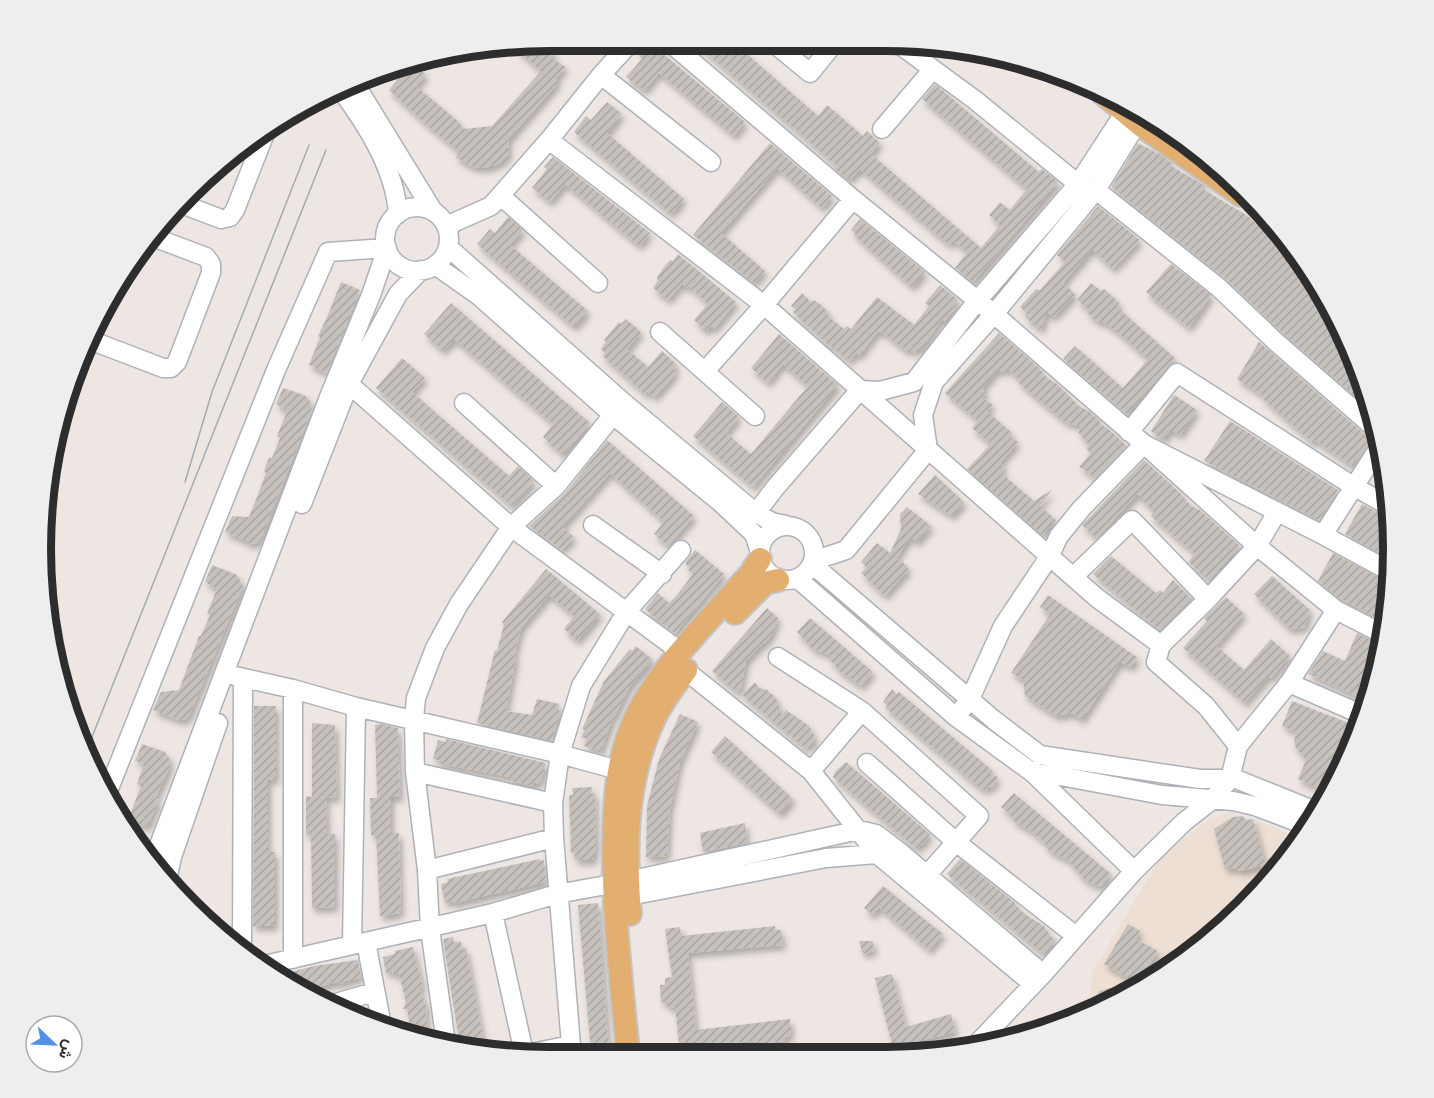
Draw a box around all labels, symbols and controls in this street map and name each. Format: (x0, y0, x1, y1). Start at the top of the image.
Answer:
north arrow (24, 1014, 84, 1074)
text: ش (53, 1036, 82, 1063)

